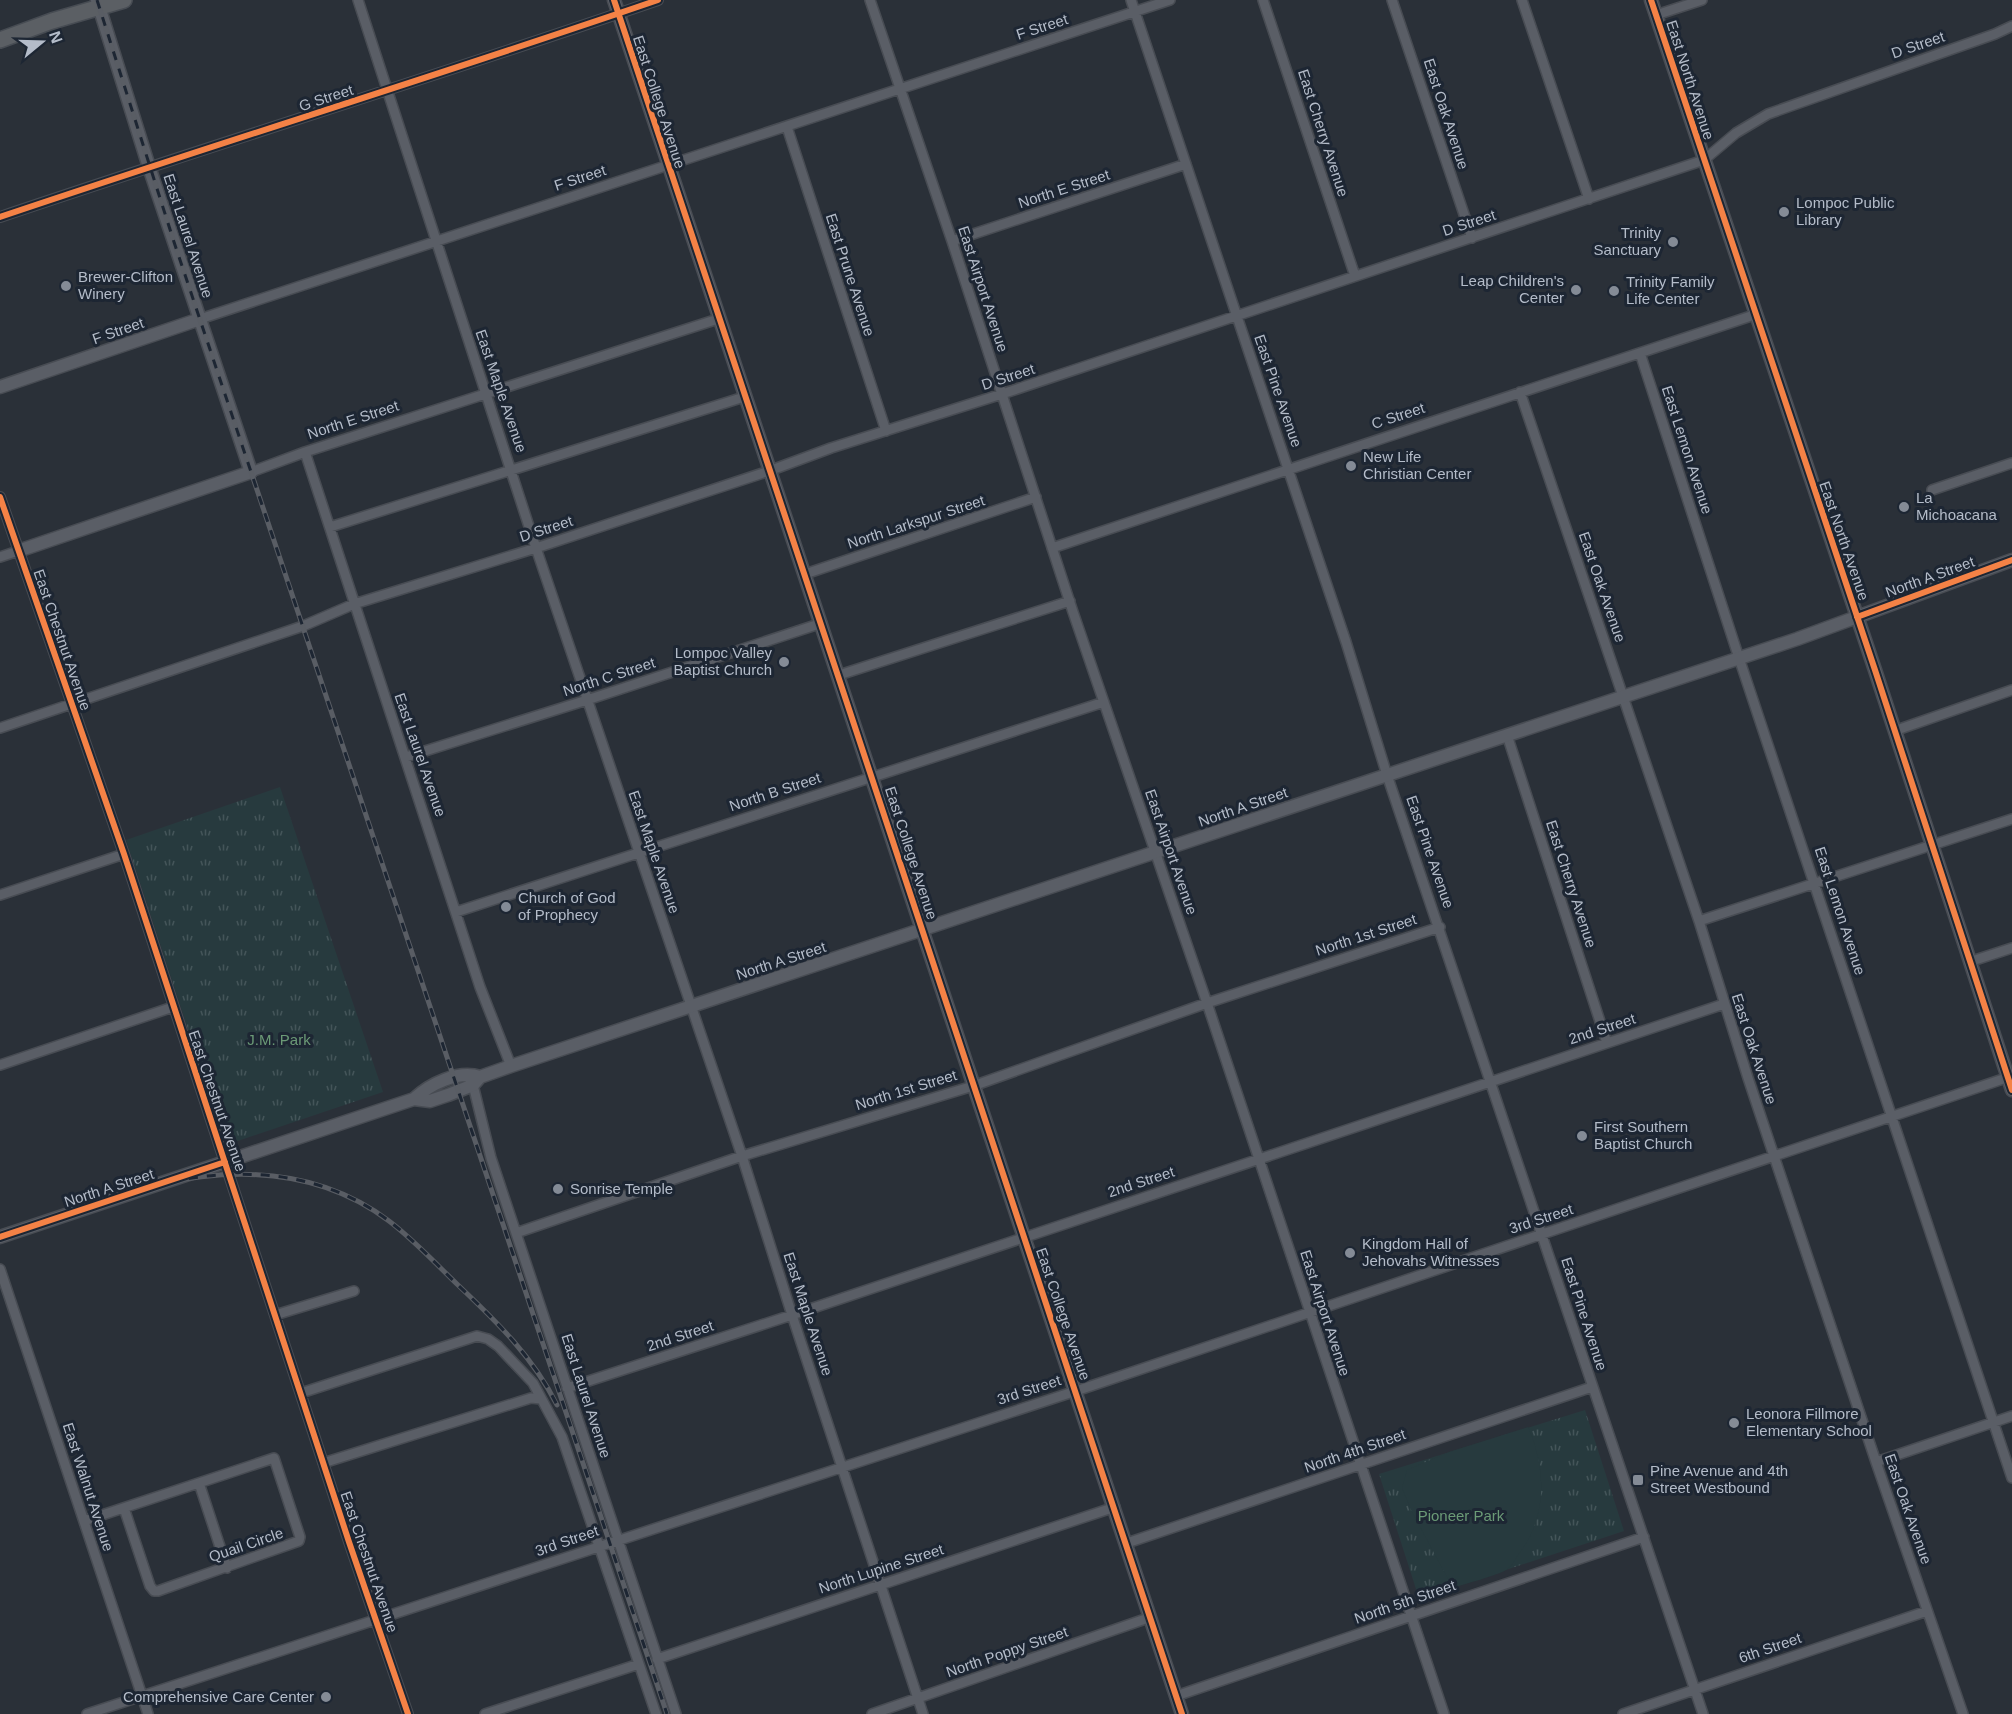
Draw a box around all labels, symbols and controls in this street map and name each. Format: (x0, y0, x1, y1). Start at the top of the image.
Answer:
street label: F Street (1014, 10, 1071, 43)
north arrow (12, 12, 72, 72)
street label: East North Avenue (1663, 18, 1718, 142)
street label: D Street (1889, 27, 1947, 62)
text: N (46, 29, 66, 46)
street label: East College Avenue (630, 33, 689, 171)
street label: East Oak Avenue (1421, 56, 1472, 171)
street label: East Cherry Avenue (1295, 67, 1352, 199)
street label: G Street (297, 81, 356, 114)
street label: F Street (552, 161, 609, 194)
street label: North E Street (1016, 166, 1112, 211)
street label: East Laurel Avenue (160, 171, 217, 300)
place label: Lompoc Public Library (1796, 194, 1895, 228)
marker: Lompoc Public Library (1777, 205, 1791, 219)
street label: D Street (1440, 206, 1498, 239)
street label: East Prune Avenue (823, 211, 878, 338)
street label: East Airport Avenue (955, 224, 1012, 354)
place label: Trinity Sanctuary (1593, 224, 1661, 258)
marker: Trinity Sanctuary (1666, 235, 1680, 249)
place label: Brewer-Clifton Winery (78, 268, 173, 302)
place label: Leap Children's Center (1460, 272, 1564, 306)
place label: Trinity Family Life Center (1626, 273, 1715, 307)
marker: Brewer-Clifton Winery (59, 279, 73, 293)
marker: Leap Children's Center (1569, 283, 1583, 297)
marker: Trinity Family Life Center (1607, 284, 1621, 298)
street label: F Street (90, 314, 147, 347)
street label: East Maple Avenue (472, 327, 531, 455)
street label: East Pine Avenue (1251, 332, 1306, 449)
street label: D Street (979, 360, 1037, 393)
street label: East Lemon Avenue (1659, 383, 1716, 516)
street label: North E Street (305, 397, 401, 442)
street label: C Street (1369, 399, 1427, 432)
place label: New Life Christian Center (1363, 448, 1471, 482)
marker: New Life Christian Center (1344, 459, 1358, 473)
street label: East North Avenue (1816, 479, 1873, 603)
place label: La Michoacana (1916, 489, 1998, 523)
street label: North Larkspur Street (845, 491, 987, 552)
marker: La Michoacana (1897, 500, 1911, 514)
street label: D Street (517, 512, 575, 545)
street label: East Oak Avenue (1576, 529, 1629, 644)
street label: North A Street (1883, 552, 1977, 600)
street label: East Chestnut Avenue (30, 567, 95, 713)
place label: Lompoc Valley Baptist Church (674, 644, 772, 678)
street label: North C Street (561, 653, 658, 699)
marker: Lompoc Valley Baptist Church (777, 655, 791, 669)
street label: East Laurel Avenue (391, 691, 450, 819)
street label: North B Street (727, 769, 823, 814)
street label: North A Street (1196, 783, 1291, 830)
street label: East College Avenue (882, 784, 941, 922)
street label: East Airport Avenue (1142, 787, 1201, 917)
street label: East Maple Avenue (625, 788, 684, 916)
street label: East Pine Avenue (1403, 793, 1458, 910)
street label: East Cherry Avenue (1543, 818, 1600, 950)
street label: East Lemon Avenue (1812, 844, 1869, 977)
place label: Church of God of Prophecy (518, 889, 616, 923)
marker: Church of God of Prophecy (499, 900, 513, 914)
street label: North 1st Street (1313, 910, 1419, 959)
street label: North A Street (734, 938, 829, 983)
street label: East Oak Avenue (1729, 991, 1780, 1106)
street label: 2nd Street (1566, 1009, 1638, 1047)
street label: East Chestnut Avenue (185, 1028, 250, 1174)
park label: J.M. Park (247, 1031, 311, 1048)
street label: North 1st Street (853, 1066, 959, 1113)
place label: First Southern Baptist Church (1594, 1118, 1692, 1152)
marker: First Southern Baptist Church (1575, 1129, 1589, 1143)
street label: 2nd Street (1105, 1162, 1177, 1200)
street label: North A Street (62, 1165, 157, 1210)
place label: Sonrise Temple (570, 1180, 673, 1197)
marker: Sonrise Temple (551, 1182, 565, 1196)
street label: 3rd Street (1507, 1200, 1576, 1237)
place label: Kingdom Hall of Jehovahs Witnesses (1362, 1235, 1500, 1269)
street label: East College Avenue (1033, 1245, 1094, 1382)
marker: Kingdom Hall of Jehovahs Witnesses (1343, 1246, 1357, 1260)
street label: East Airport Avenue (1297, 1248, 1354, 1378)
street label: East Maple Avenue (780, 1250, 836, 1378)
street label: East Pine Avenue (1558, 1255, 1611, 1373)
street label: 2nd Street (644, 1316, 716, 1354)
street label: East Laurel Avenue (558, 1331, 615, 1460)
street label: 3rd Street (995, 1371, 1064, 1408)
place label: Leonora Fillmore Elementary School (1746, 1405, 1872, 1439)
marker: Leonora Fillmore Elementary School (1727, 1416, 1741, 1430)
street label: East Walnut Avenue (60, 1420, 117, 1553)
street label: North 4th Street (1302, 1425, 1408, 1476)
street label: East Oak Avenue (1882, 1451, 1935, 1566)
place label: Pine Avenue and 4th Street Westbound (1650, 1462, 1788, 1496)
marker: Pine Avenue and 4th Street Westbound (1631, 1473, 1645, 1487)
street label: East Chestnut Avenue (337, 1489, 402, 1635)
park label: Pioneer Park (1418, 1507, 1505, 1524)
street label: 3rd Street (533, 1521, 602, 1559)
street label: Quail Circle (206, 1524, 285, 1565)
street label: North Lupine Street (816, 1540, 946, 1597)
street label: North 5th Street (1352, 1576, 1458, 1627)
street label: North Poppy Street (944, 1622, 1071, 1680)
street label: 6th Street (1736, 1629, 1804, 1666)
place label: Comprehensive Care Center (123, 1688, 314, 1705)
marker: Comprehensive Care Center (319, 1690, 333, 1704)

